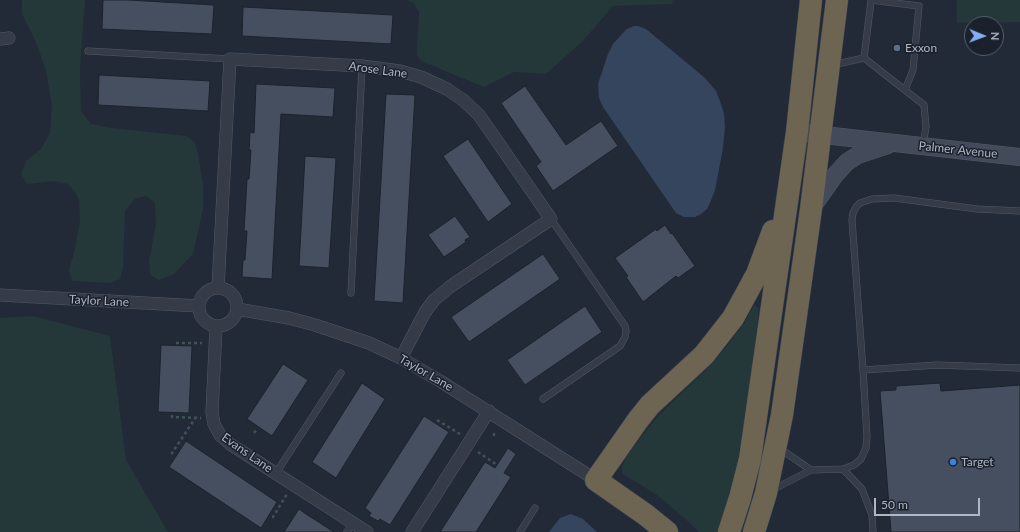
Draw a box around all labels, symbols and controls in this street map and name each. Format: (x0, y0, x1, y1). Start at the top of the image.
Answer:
north arrow (964, 16, 1004, 56)
text: N (989, 32, 1002, 41)
place label: Exxon (905, 41, 937, 55)
marker: Exxon (892, 43, 902, 53)
street label: Arose Lane (348, 59, 408, 81)
street label: Palmer Avenue (918, 139, 998, 161)
street label: Taylor Lane (69, 292, 129, 310)
street label: Taylor Lane (396, 352, 456, 394)
street label: Evans Lane (219, 430, 275, 476)
place label: Target (961, 455, 994, 469)
marker: Target (948, 457, 958, 467)
scale bar (876, 490, 982, 516)
text: 50 m (881, 497, 908, 512)

